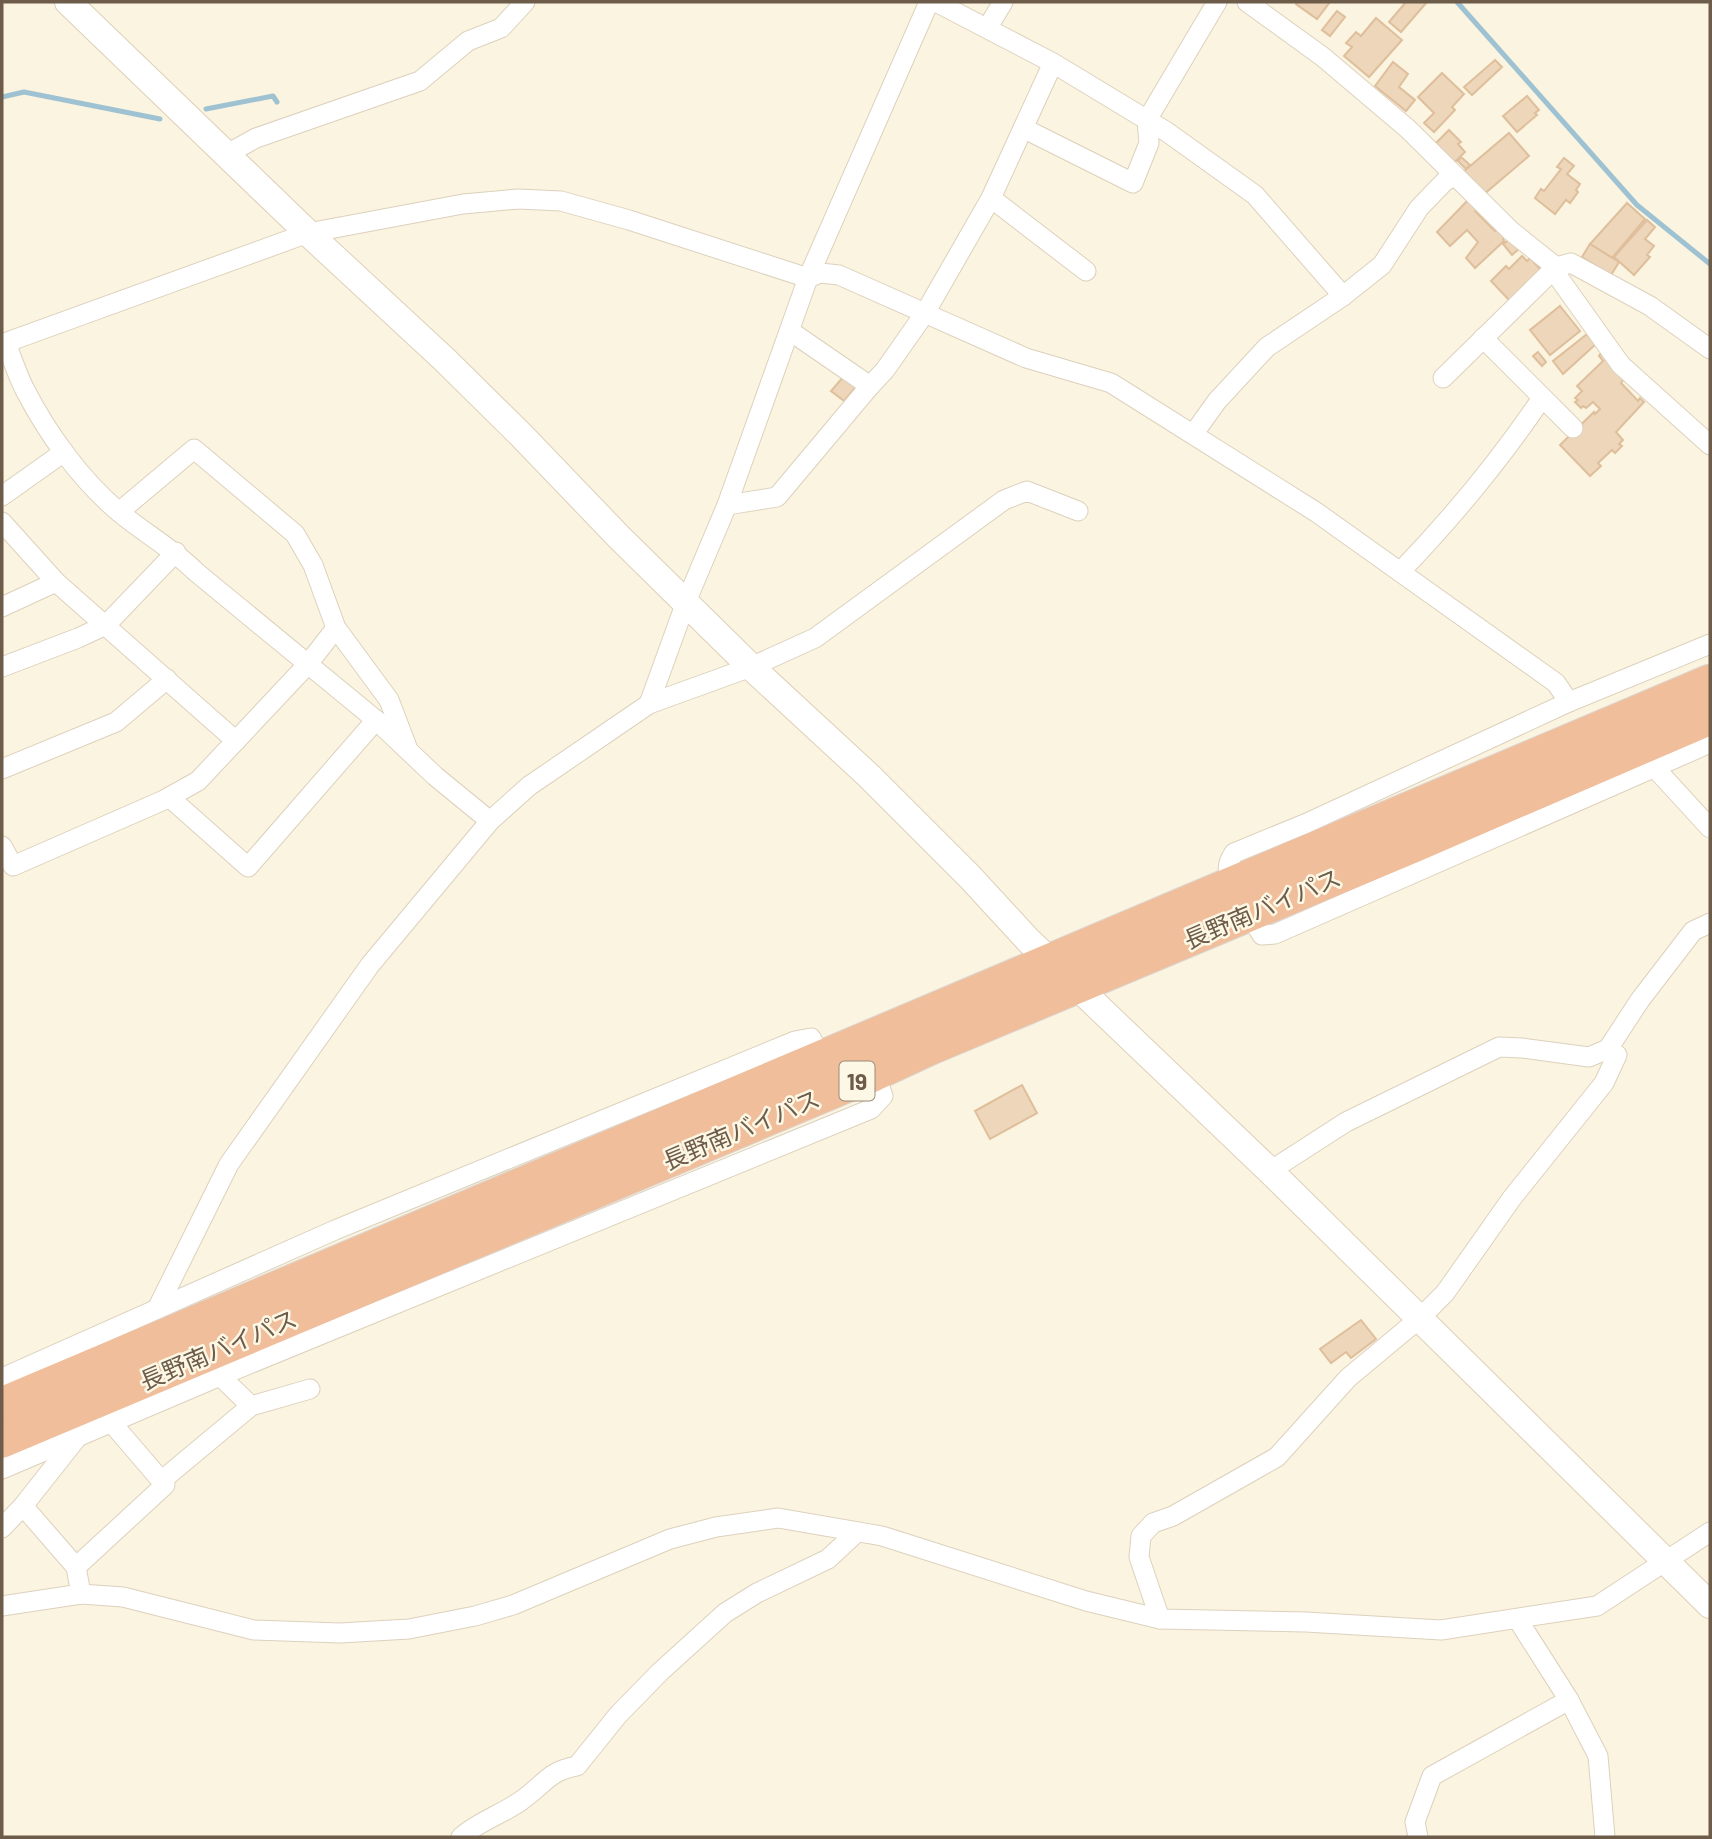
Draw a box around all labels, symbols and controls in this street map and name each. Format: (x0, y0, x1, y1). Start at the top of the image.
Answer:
street label: 長野南バイパス (1179, 862, 1345, 954)
road number: 19 (840, 1062, 874, 1100)
street label: 長野南バイパス (658, 1083, 824, 1175)
street label: 長野南バイパス (135, 1303, 301, 1395)

